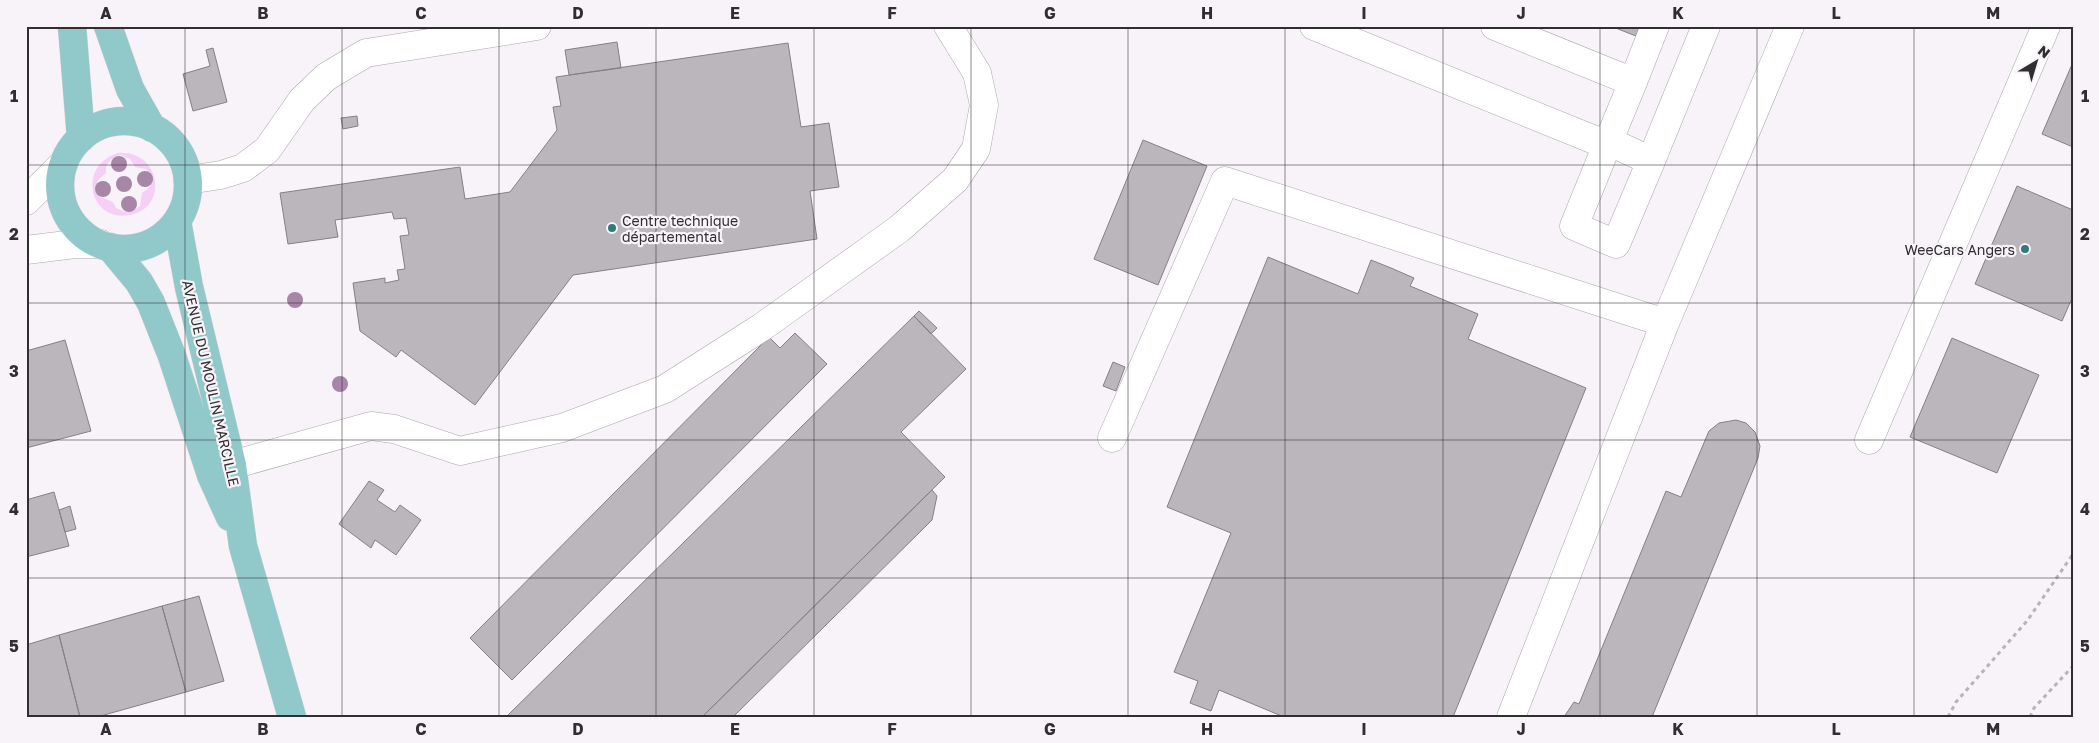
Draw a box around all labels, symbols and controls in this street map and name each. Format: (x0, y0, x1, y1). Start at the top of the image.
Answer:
text: A (100, 3, 112, 23)
text: B (257, 3, 269, 23)
text: C (415, 3, 427, 23)
text: D (572, 3, 584, 23)
text: E (730, 3, 740, 23)
text: F (887, 3, 897, 23)
text: G (1044, 3, 1056, 23)
text: H (1201, 3, 1213, 23)
text: I (1361, 3, 1367, 23)
text: J (1516, 3, 1526, 23)
text: K (1672, 3, 1684, 23)
text: L (1831, 3, 1841, 23)
text: M (1986, 3, 2000, 23)
north arrow (2012, 38, 2062, 88)
text: N (2035, 41, 2054, 61)
text: 1 (10, 86, 18, 106)
text: 1 (2081, 86, 2089, 106)
place label: Centre technique départemental (622, 212, 738, 245)
marker: Centre technique départemental (606, 222, 618, 234)
text: 2 (9, 224, 19, 244)
text: 2 (2080, 224, 2090, 244)
place label: WeeCars Angers (1904, 241, 2015, 258)
marker: WeeCars Angers (2019, 243, 2031, 255)
street label: AVENUE DU MOULIN MARCILLE (179, 278, 243, 488)
text: 3 (9, 361, 19, 381)
text: 3 (2080, 361, 2090, 381)
text: 4 (9, 499, 19, 519)
text: 4 (2080, 499, 2090, 519)
text: 5 (9, 636, 19, 656)
text: 5 (2080, 636, 2090, 656)
text: A (100, 719, 112, 739)
text: B (257, 719, 269, 739)
text: C (415, 719, 427, 739)
text: D (572, 719, 584, 739)
text: E (730, 719, 740, 739)
text: F (887, 719, 897, 739)
text: G (1044, 719, 1056, 739)
text: H (1201, 719, 1213, 739)
text: I (1361, 719, 1367, 739)
text: J (1516, 719, 1526, 739)
text: K (1672, 719, 1684, 739)
text: L (1831, 719, 1841, 739)
text: M (1986, 719, 2000, 739)

